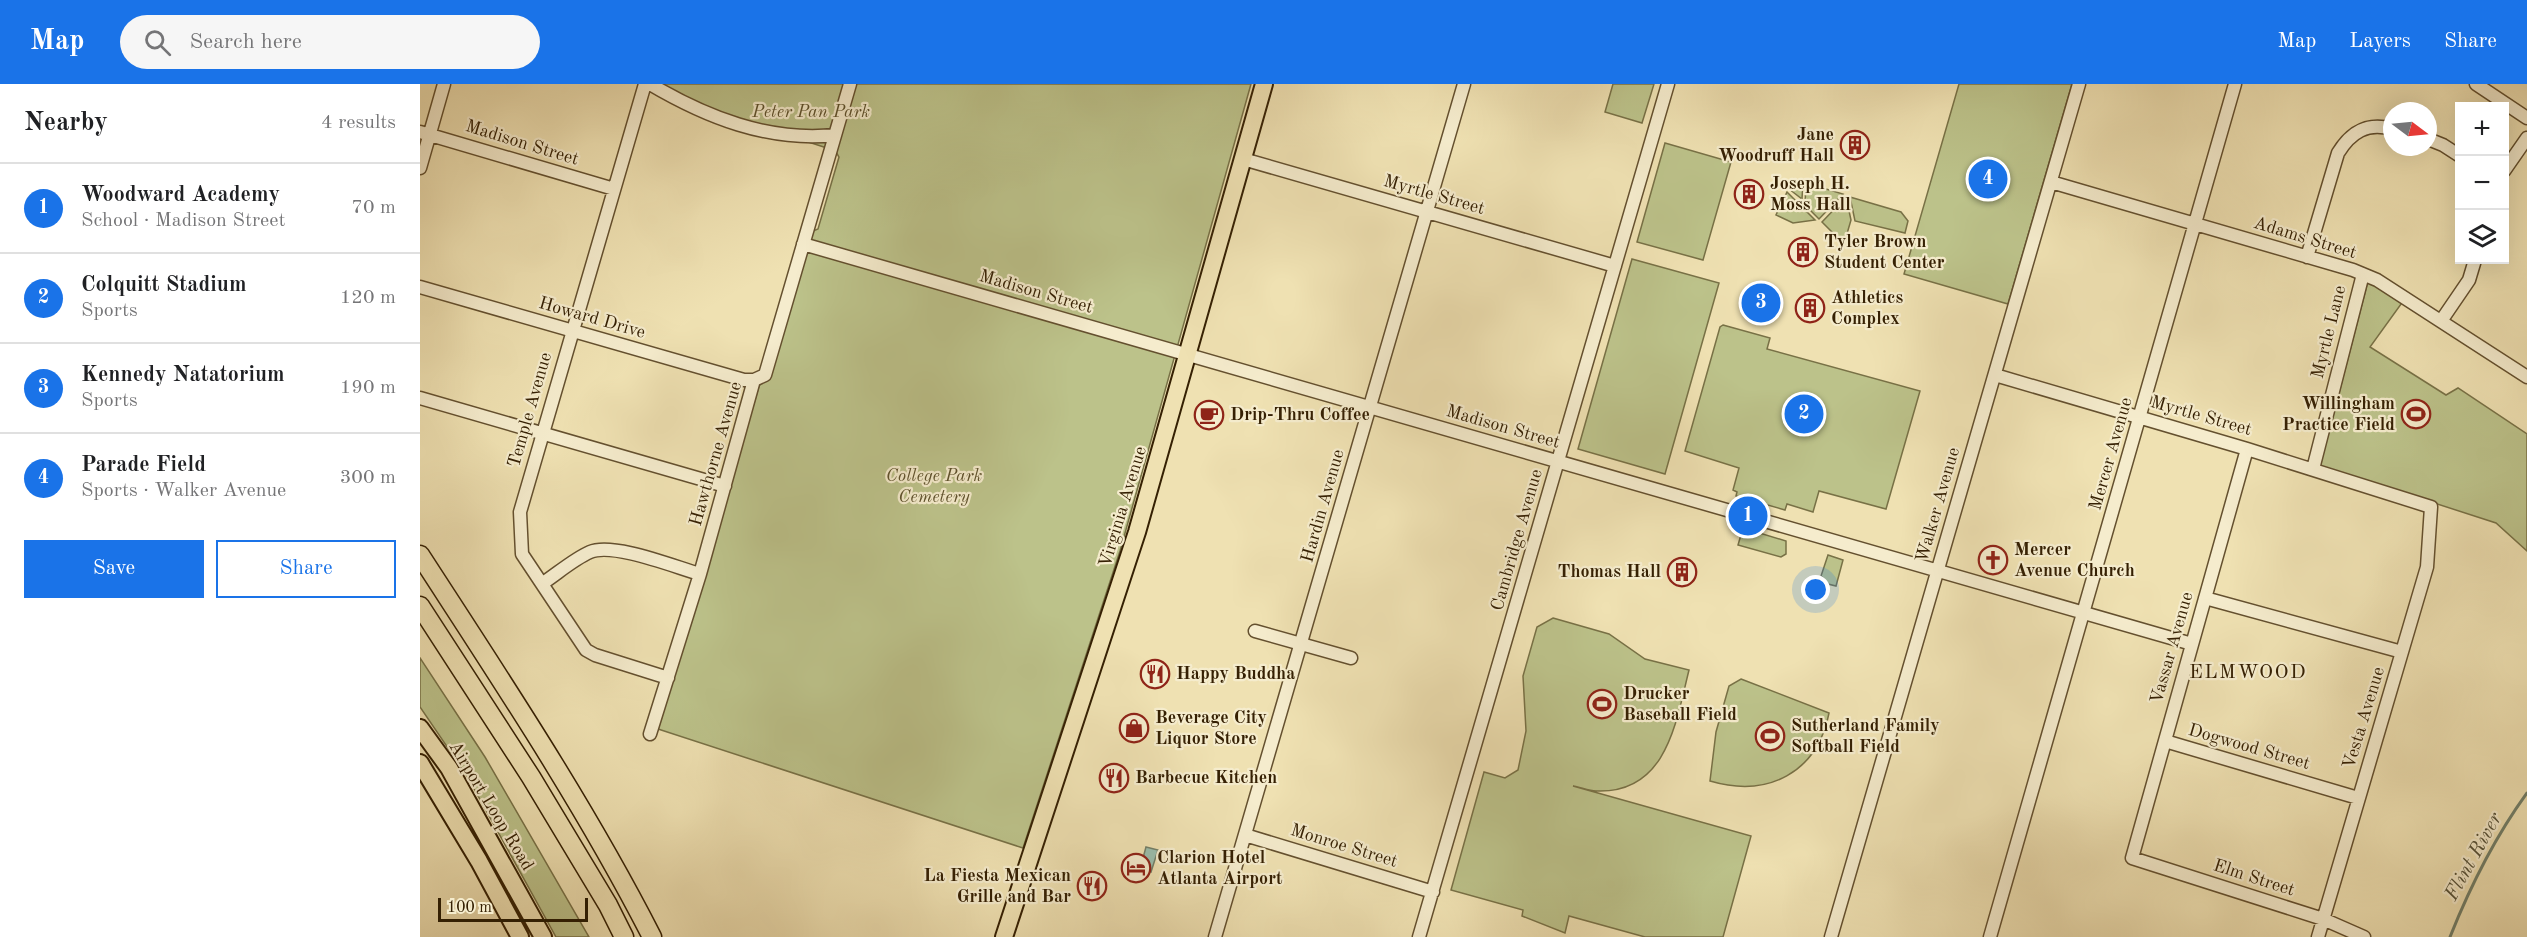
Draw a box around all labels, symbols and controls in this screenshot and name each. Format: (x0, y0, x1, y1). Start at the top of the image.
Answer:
search box (120, 15, 540, 69)
icon: search (141, 26, 174, 59)
text: Map (30, 28, 84, 56)
text: Search here (189, 31, 302, 53)
text: Map (2277, 31, 2316, 52)
text: Layers (2349, 31, 2411, 52)
text: Share (2444, 31, 2497, 52)
north arrow (2383, 102, 2437, 156)
map controls (2455, 102, 2509, 264)
button: + (2455, 102, 2509, 156)
park label: Peter Pan Park (751, 103, 870, 121)
text: Nearby (24, 110, 108, 136)
text: 4 results (321, 113, 396, 133)
street label: Madison Street (463, 117, 581, 169)
place label: Jane Woodruff Hall (1718, 126, 1834, 165)
building icon: Jane Woodruff Hall (1839, 129, 1871, 161)
pin: 4 (1968, 156, 2008, 202)
button: − (2455, 156, 2509, 210)
street label: Myrtle Street (1381, 172, 1487, 218)
place label: Joseph H. Moss Hall (1770, 175, 1851, 214)
building icon: Joseph H. Moss Hall (1733, 178, 1765, 210)
text: Woodward Academy (81, 184, 280, 206)
text: 1 (38, 198, 49, 218)
text: 70 m (351, 198, 396, 218)
button: layers (2455, 210, 2509, 264)
text: School · Madison Street (81, 211, 286, 231)
street label: Adams Street (2251, 214, 2359, 262)
place label: Tyler Brown Student Center (1824, 233, 1945, 272)
building icon: Tyler Brown Student Center (1787, 236, 1819, 268)
street label: Madison Street (977, 267, 1095, 317)
text: Colquitt Stadium (81, 274, 247, 296)
pin: 3 (1742, 280, 1780, 326)
street label: Myrtle Lane (2309, 284, 2349, 380)
text: 2 (38, 288, 49, 308)
text: 120 m (340, 288, 396, 308)
place label: Athletics Complex (1831, 289, 1904, 328)
building icon: Athletics Complex (1794, 292, 1826, 324)
street label: Howard Drive (537, 294, 647, 342)
text: Sports (81, 301, 138, 321)
street label: Temple Avenue (505, 350, 555, 470)
text: Kennedy Natatorium (81, 364, 285, 386)
text: 3 (38, 378, 49, 398)
text: 190 m (340, 378, 396, 398)
street label: Hawthorne Avenue (687, 380, 745, 528)
text: Sports (81, 391, 138, 411)
pin: 2 (1784, 392, 1824, 436)
street label: Myrtle Street (2148, 393, 2254, 439)
place label: Willingham Practice Field (2282, 395, 2395, 434)
street label: Mercer Avenue (2086, 396, 2136, 512)
sports icon: Willingham Practice Field (2400, 398, 2432, 430)
cafe icon: Drip-Thru Coffee (1193, 399, 1225, 431)
street label: Madison Street (1444, 402, 1562, 452)
place label: Drip-Thru Coffee (1230, 406, 1370, 424)
street label: Virginia Avenue (1096, 444, 1150, 570)
street label: Walker Avenue (1913, 445, 1963, 565)
street label: Hardin Avenue (1298, 447, 1348, 565)
text: Parade Field (81, 454, 206, 476)
park label: College Park Cemetery (886, 467, 982, 506)
street label: Cambridge Avenue (1488, 467, 1546, 613)
text: 4 (38, 468, 49, 488)
text: 300 m (340, 468, 396, 488)
text: Sports · Walker Avenue (81, 481, 286, 501)
pin: 1 (1728, 494, 1768, 538)
button: Save (24, 540, 204, 598)
button: Share (216, 540, 396, 598)
place label: Mercer Avenue Church (2014, 541, 2135, 580)
church icon: Mercer Avenue Church (1977, 544, 2009, 576)
building icon: Thomas Hall (1666, 556, 1698, 588)
place label: Thomas Hall (1558, 563, 1661, 581)
your location (1801, 575, 1830, 604)
street label: Vassar Avenue (2147, 590, 2197, 706)
restaurant icon: Happy Buddha (1139, 658, 1171, 690)
district label: ELMWOOD (2189, 663, 2307, 683)
place label: Happy Buddha (1176, 665, 1295, 683)
street label: Vesta Avenue (2340, 665, 2388, 771)
place label: Drucker Baseball Field (1623, 685, 1737, 724)
sports icon: Drucker Baseball Field (1586, 688, 1618, 720)
place label: Beverage City Liquor Store (1155, 709, 1267, 748)
shop icon: Beverage City Liquor Store (1118, 712, 1150, 744)
place label: Sutherland Family Softball Field (1791, 717, 1940, 756)
sports icon: Sutherland Family Softball Field (1754, 720, 1786, 752)
street label: Dogwood Street (2186, 721, 2312, 773)
street label: Airport Loop Road (445, 738, 537, 874)
restaurant icon: Barbecue Kitchen (1098, 762, 1130, 794)
place label: Barbecue Kitchen (1135, 769, 1277, 787)
water label: Flint River (2441, 809, 2506, 905)
street label: Monroe Street (1288, 821, 1400, 871)
place label: Clarion Hotel Atlanta Airport (1157, 849, 1283, 888)
hotel icon: Clarion Hotel Atlanta Airport (1120, 852, 1152, 884)
street label: Elm Street (2211, 856, 2297, 900)
place label: La Fiesta Mexican Grille and Bar (924, 867, 1071, 906)
restaurant icon: La Fiesta Mexican Grille and Bar (1076, 870, 1108, 902)
scale bar (438, 895, 588, 922)
text: 100 m (447, 900, 492, 916)

